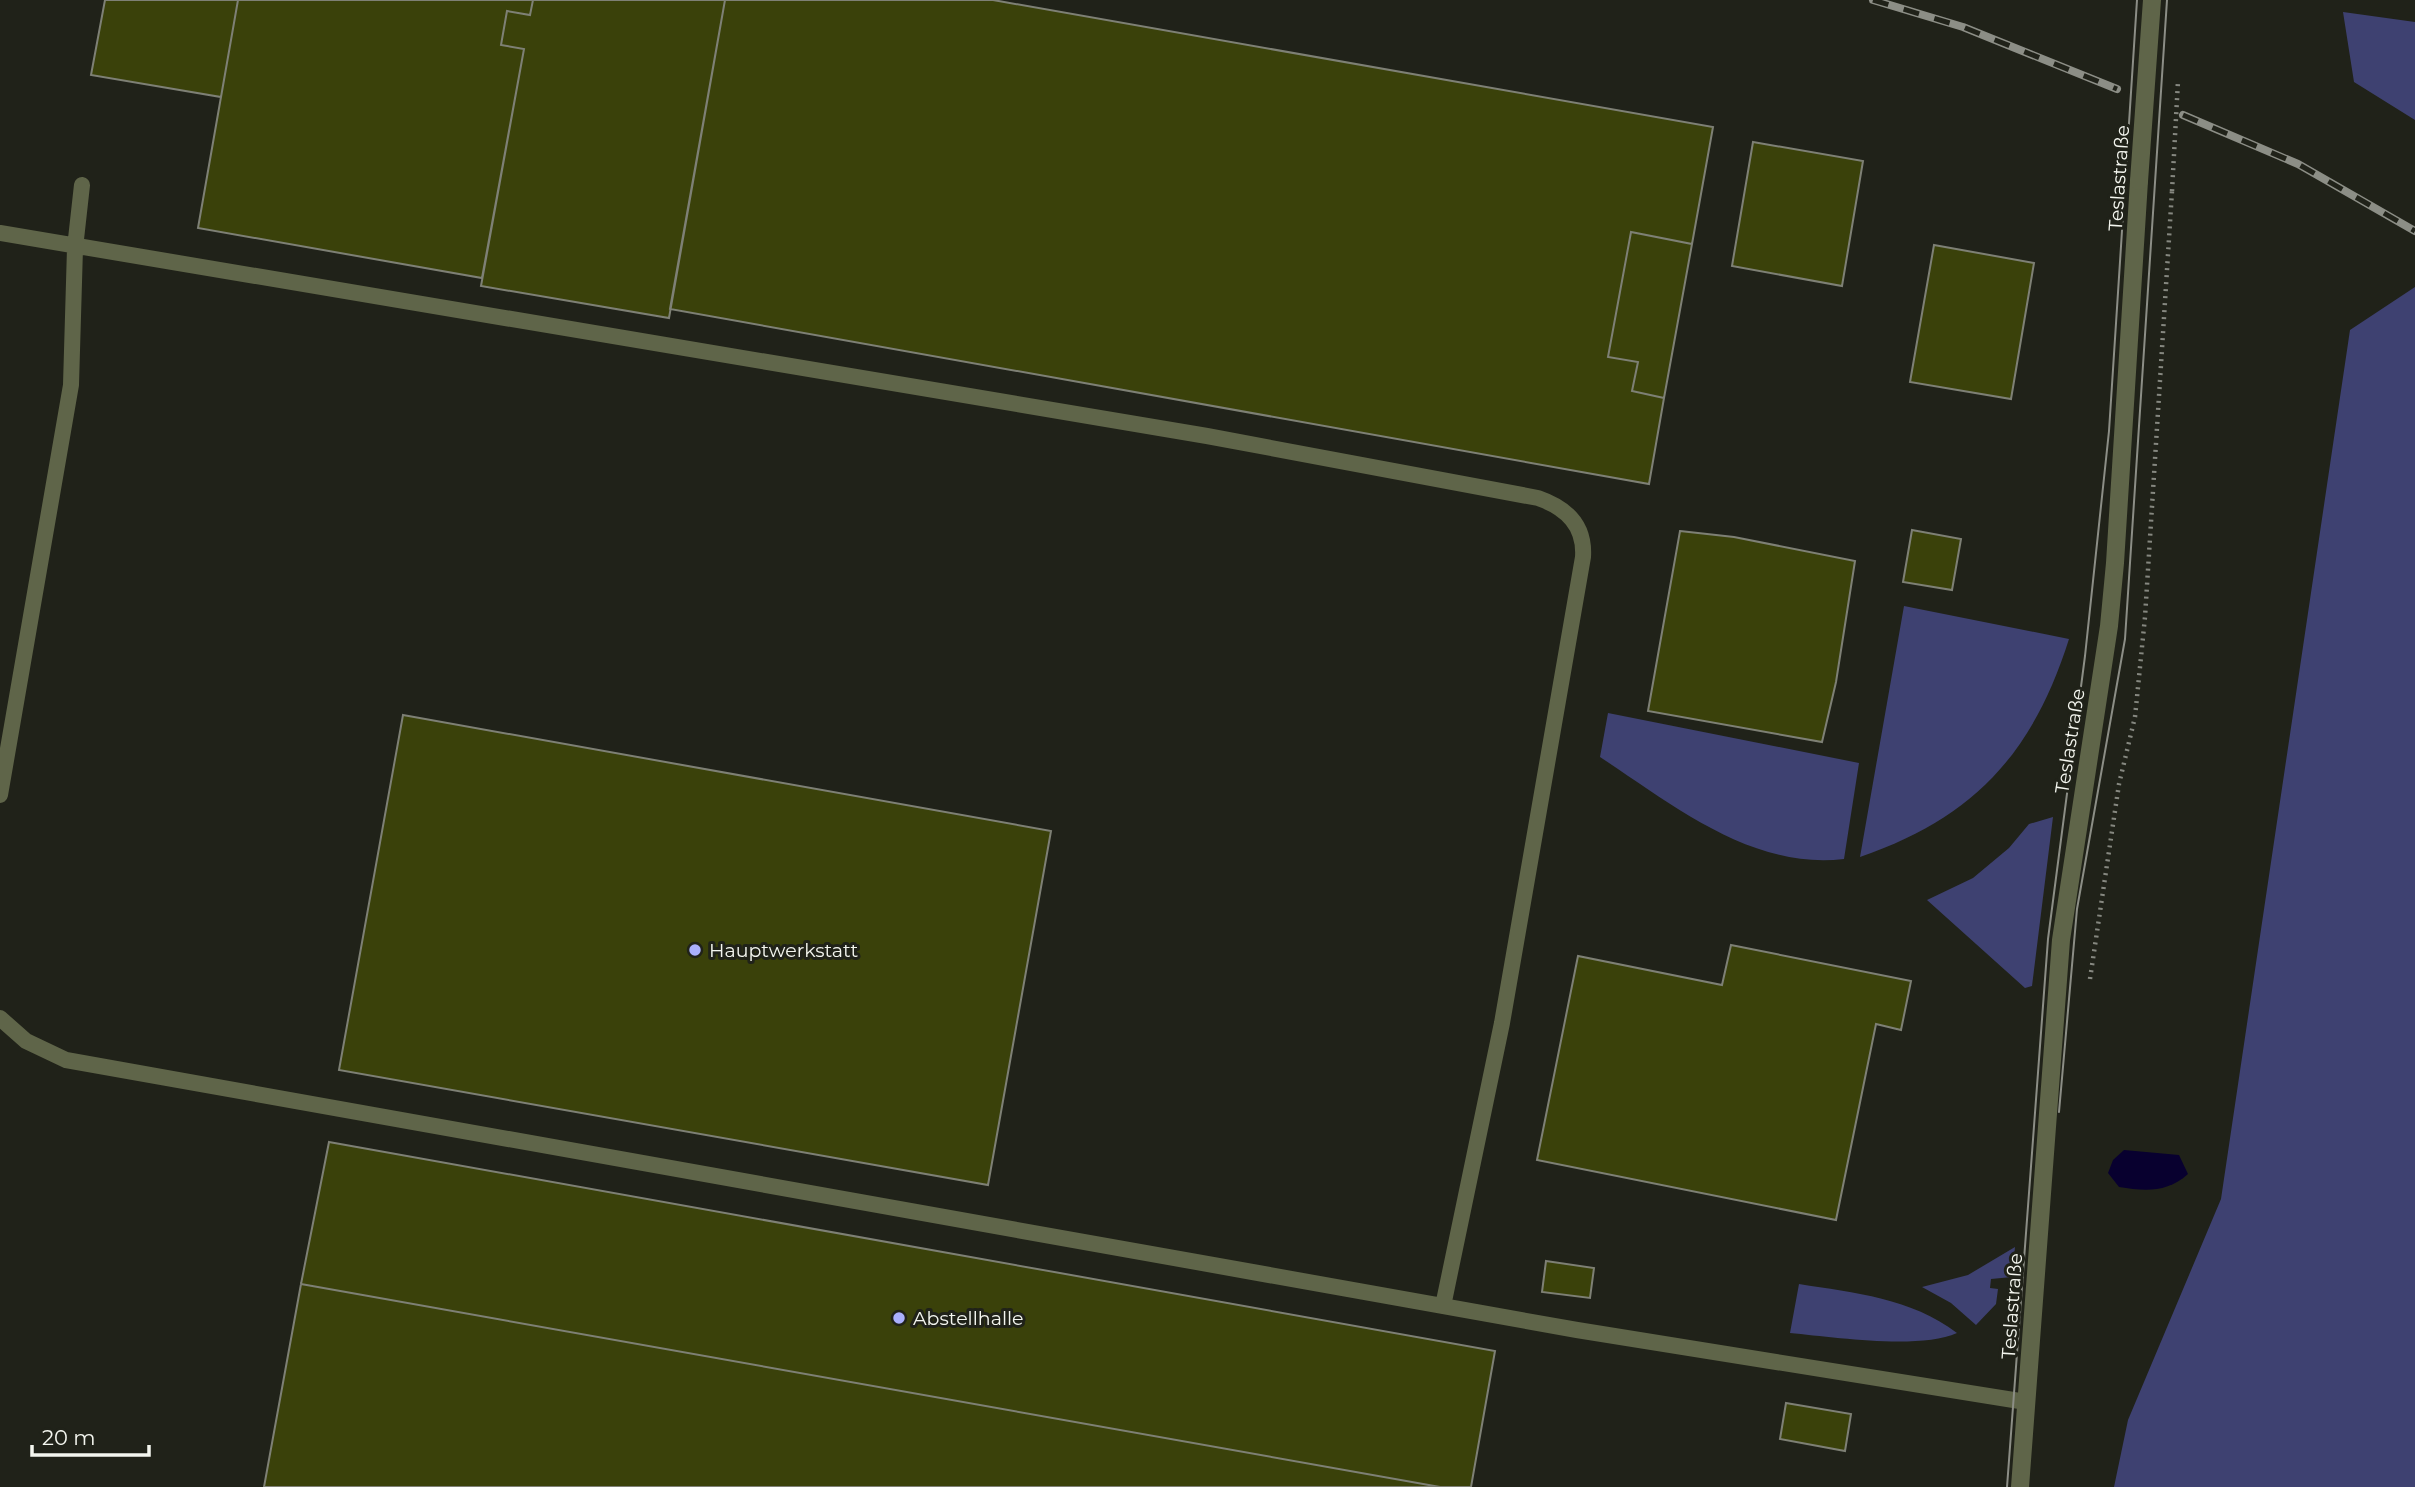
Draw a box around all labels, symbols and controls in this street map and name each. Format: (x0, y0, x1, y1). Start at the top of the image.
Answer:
street label: Teslastraße (2104, 124, 2134, 232)
street label: Teslastraße (2050, 687, 2090, 795)
place label: Hauptwerkstatt (709, 939, 859, 962)
marker: Hauptwerkstatt (687, 942, 703, 958)
street label: Teslastraße (1997, 1252, 2027, 1360)
place label: Abstellhalle (913, 1307, 1024, 1330)
marker: Abstellhalle (891, 1310, 907, 1326)
scale bar (32, 1414, 149, 1458)
text: 20 m (42, 1425, 96, 1450)

